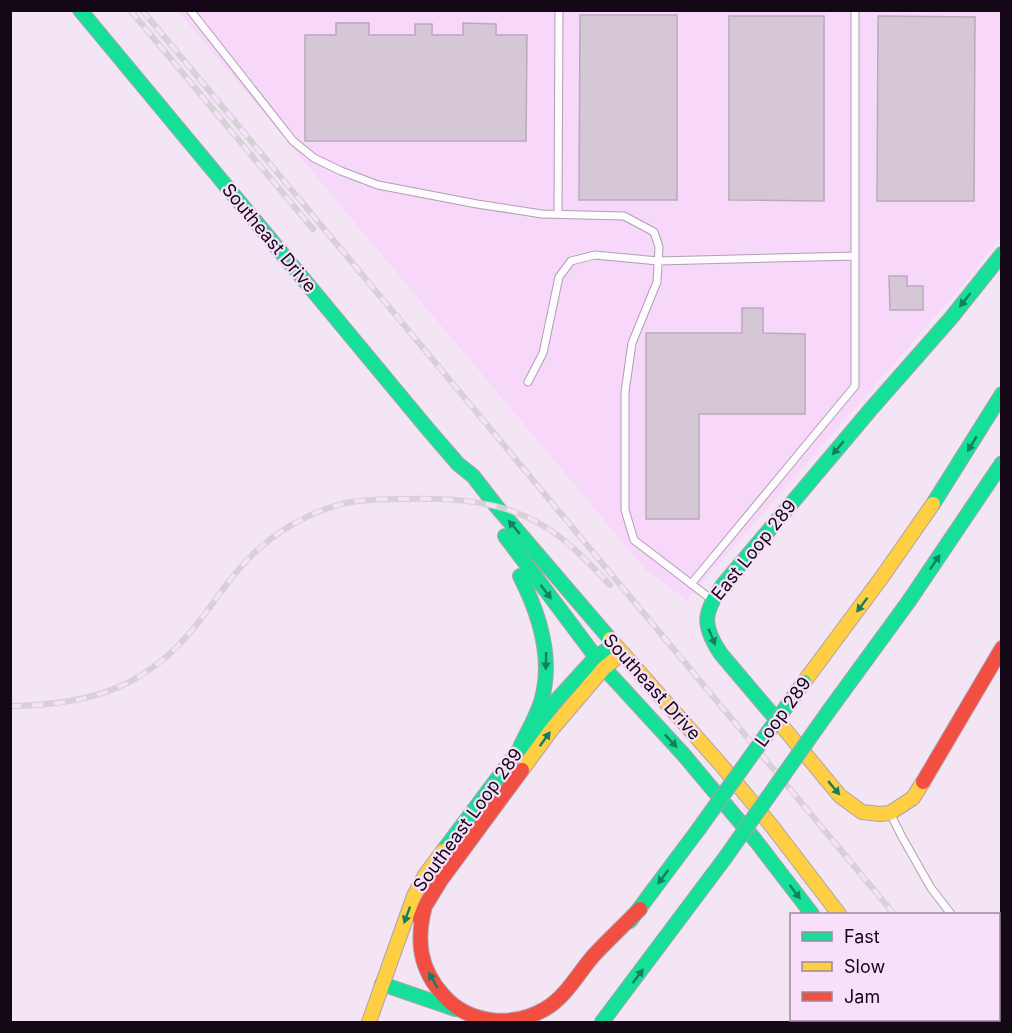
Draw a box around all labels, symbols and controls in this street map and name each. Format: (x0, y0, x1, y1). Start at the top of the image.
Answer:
street label: Southeast Drive (218, 179, 321, 296)
one-way arrow (959, 292, 972, 308)
one-way arrow (966, 436, 977, 452)
one-way arrow (832, 440, 845, 455)
street label: East Loop 289 (707, 495, 800, 604)
one-way arrow (508, 519, 521, 535)
one-way arrow (930, 554, 941, 570)
one-way arrow (539, 584, 552, 600)
one-way arrow (856, 597, 868, 613)
street label: Southeast Drive (599, 629, 705, 744)
one-way arrow (707, 629, 717, 647)
one-way arrow (541, 651, 551, 670)
street label: Loop 289 (750, 673, 815, 751)
one-way arrow (539, 732, 551, 748)
one-way arrow (664, 733, 677, 748)
street label: Southeast Loop 289 (409, 744, 527, 895)
one-way arrow (827, 780, 840, 795)
one-way arrow (657, 869, 670, 885)
one-way arrow (789, 883, 801, 899)
one-way arrow (401, 906, 411, 924)
legend (790, 913, 1000, 1021)
text: Fast (844, 926, 880, 947)
text: Slow (844, 956, 885, 977)
one-way arrow (631, 968, 644, 984)
one-way arrow (427, 972, 438, 988)
text: Jam (844, 986, 880, 1007)

